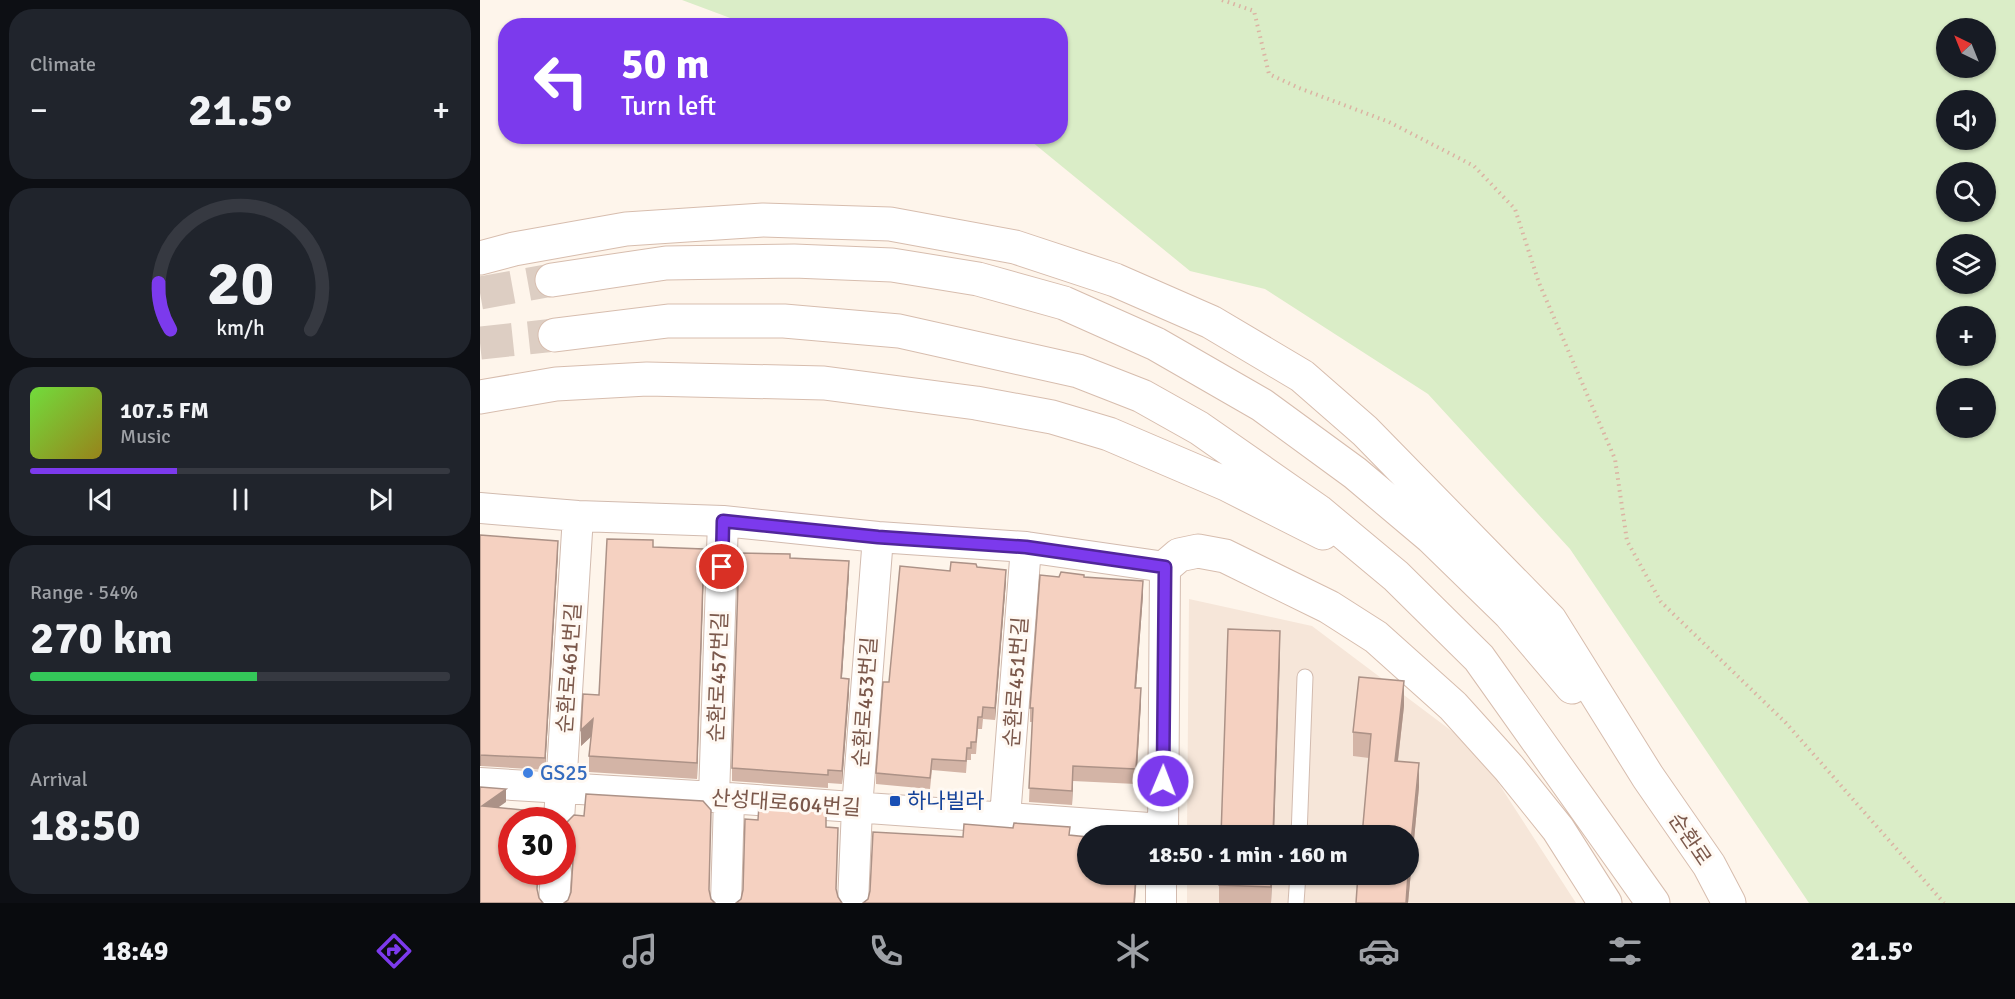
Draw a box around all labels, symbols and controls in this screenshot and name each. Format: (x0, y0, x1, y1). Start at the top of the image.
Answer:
north arrow (1936, 18, 1996, 78)
map controls (1936, 18, 1996, 438)
text: 50 m (621, 39, 710, 90)
icon: left (522, 42, 600, 120)
text: Climate (30, 52, 96, 77)
text: 21.5° (188, 83, 292, 138)
text: − (30, 90, 48, 131)
text: + (432, 90, 450, 131)
text: Turn left (621, 90, 716, 123)
button: sound (1936, 90, 1996, 150)
button: search (1936, 162, 1996, 222)
button: layers (1936, 234, 1996, 294)
text: 20 (206, 245, 274, 322)
button: + (1936, 306, 1996, 366)
text: km/h (216, 315, 264, 341)
button: − (1936, 378, 1996, 438)
text: 107.5 FM (120, 397, 209, 424)
text: Music (120, 424, 171, 449)
icon: previous (84, 483, 117, 516)
icon: pause (224, 483, 257, 516)
icon: next (364, 483, 397, 516)
pin (696, 541, 747, 592)
icon: arrive (705, 550, 738, 583)
text: Range · 54% (30, 580, 138, 605)
street label: 순환로461번길 (551, 602, 587, 734)
text: 270 km (30, 611, 173, 666)
street label: 순환로457번길 (703, 611, 733, 743)
street label: 순환로451번길 (998, 616, 1034, 748)
street label: 순환로453번길 (847, 636, 883, 768)
position arrow (1131, 749, 1195, 813)
place label: GS25 (540, 760, 588, 786)
marker: GS25 (521, 766, 535, 780)
text: Arrival (30, 767, 88, 792)
street label: 산성대로604번길 (710, 785, 862, 821)
place label: 하나빌라 (907, 788, 984, 814)
marker: 하나빌라 (888, 794, 902, 808)
text: 18:50 (30, 798, 140, 853)
speed limit sign: 30 (498, 807, 576, 885)
street label: 순환로 (1663, 808, 1717, 870)
text: 18:50 · 1 min · 160 m (1148, 841, 1348, 868)
icon: directions (373, 930, 415, 972)
icon: music (619, 930, 661, 972)
icon: phone (865, 930, 907, 972)
icon: climate (1112, 930, 1154, 972)
icon: car (1358, 930, 1400, 972)
icon: filters (1604, 930, 1646, 972)
text: 18:49 (102, 935, 168, 968)
text: 21.5° (1851, 935, 1913, 968)

